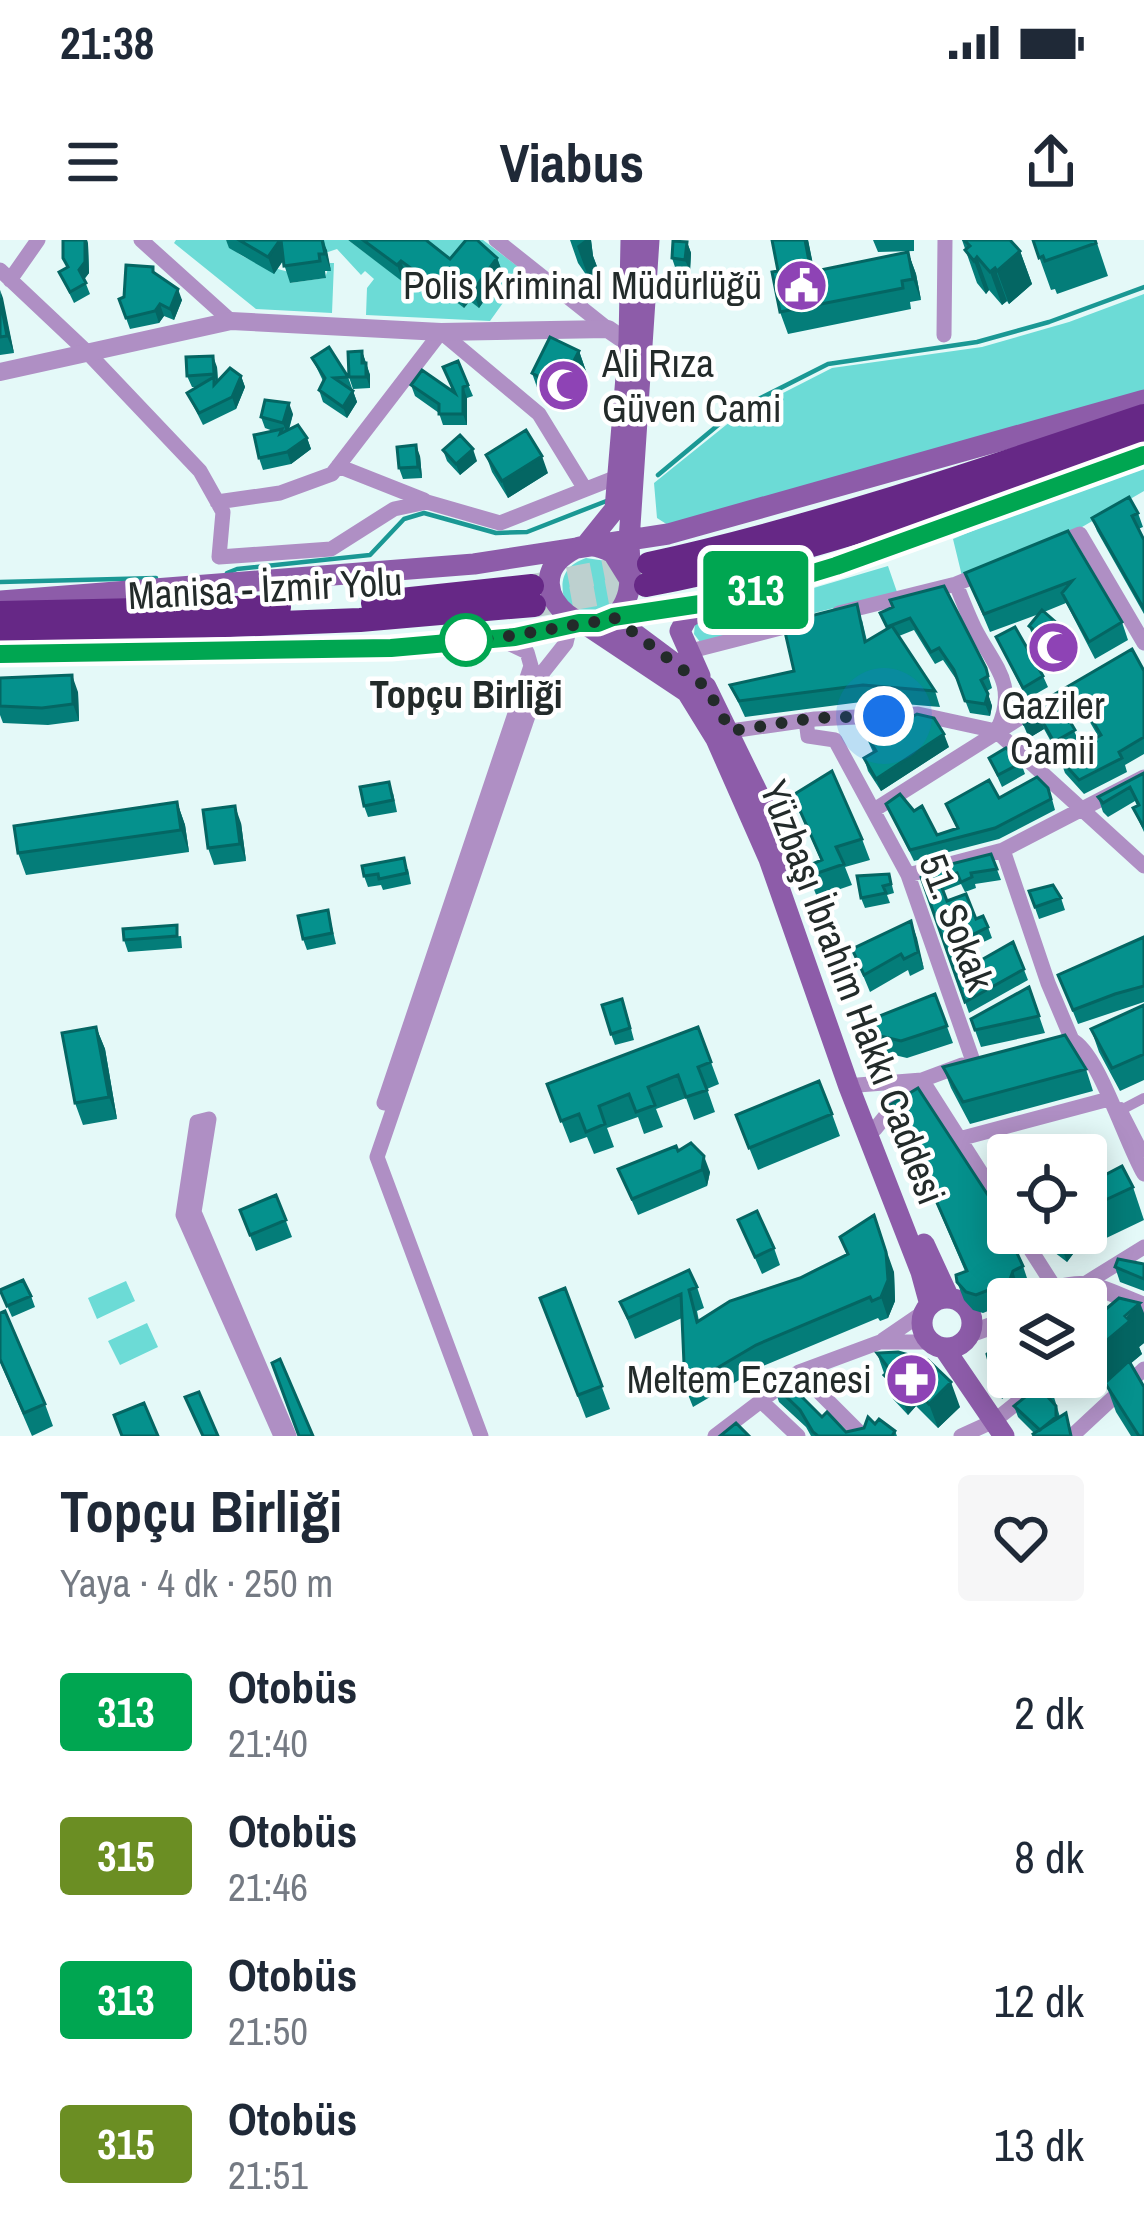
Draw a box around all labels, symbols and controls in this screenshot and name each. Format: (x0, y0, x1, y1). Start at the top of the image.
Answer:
text: 21:38 (60, 12, 154, 73)
text: Viabus (500, 126, 644, 199)
icon: menu (60, 129, 126, 195)
icon: share (1018, 129, 1084, 195)
public building icon: Polis Kriminal Müdürlüğü (773, 257, 829, 313)
place label: Polis Kriminal Müdürlüğü (403, 259, 762, 311)
place label: Ali Rıza Güven Cami (601, 337, 782, 434)
mosque icon: Ali Rıza Güven Cami (535, 357, 591, 413)
line badge: 313 (687, 551, 825, 629)
street label: Manisa - İzmir Yolu (127, 555, 403, 621)
text: 313 (727, 562, 785, 618)
marker: Topçu Birliği (441, 615, 491, 665)
mosque icon: Gaziler Camii (1025, 620, 1081, 676)
place label: Topçu Birliği (369, 668, 563, 720)
place label: Gaziler Camii (1001, 679, 1105, 776)
your location (854, 686, 914, 746)
street label: Yüzbaşı İbrahim Hakkı Caddesi (748, 773, 958, 1211)
street label: 51. Sokak (907, 846, 1007, 999)
map controls (987, 1134, 1107, 1398)
button: locate (987, 1134, 1107, 1254)
button: layers (987, 1278, 1107, 1398)
pharmacy icon: Meltem Eczanesi (883, 1351, 939, 1407)
place label: Meltem Eczanesi (627, 1353, 872, 1405)
text: Topçu Birliği (60, 1473, 342, 1550)
button: heart (958, 1475, 1084, 1601)
text: Yaya · 4 dk · 250 m (60, 1557, 333, 1609)
text: Otobüs (228, 1656, 357, 1717)
text: 2 dk (1014, 1682, 1084, 1743)
text: 313 (97, 1684, 155, 1740)
text: 21:40 (228, 1717, 308, 1769)
text: Otobüs (228, 1800, 357, 1861)
text: 8 dk (1014, 1826, 1084, 1887)
text: 315 (97, 1828, 155, 1884)
text: 21:46 (228, 1861, 308, 1913)
text: Otobüs (228, 1944, 357, 2005)
text: 12 dk (994, 1970, 1084, 2031)
text: 313 (97, 1972, 155, 2028)
text: 21:50 (228, 2005, 308, 2057)
text: Otobüs (228, 2088, 357, 2149)
text: 13 dk (994, 2114, 1084, 2175)
text: 315 (97, 2116, 155, 2172)
text: 21:51 (228, 2149, 308, 2201)

